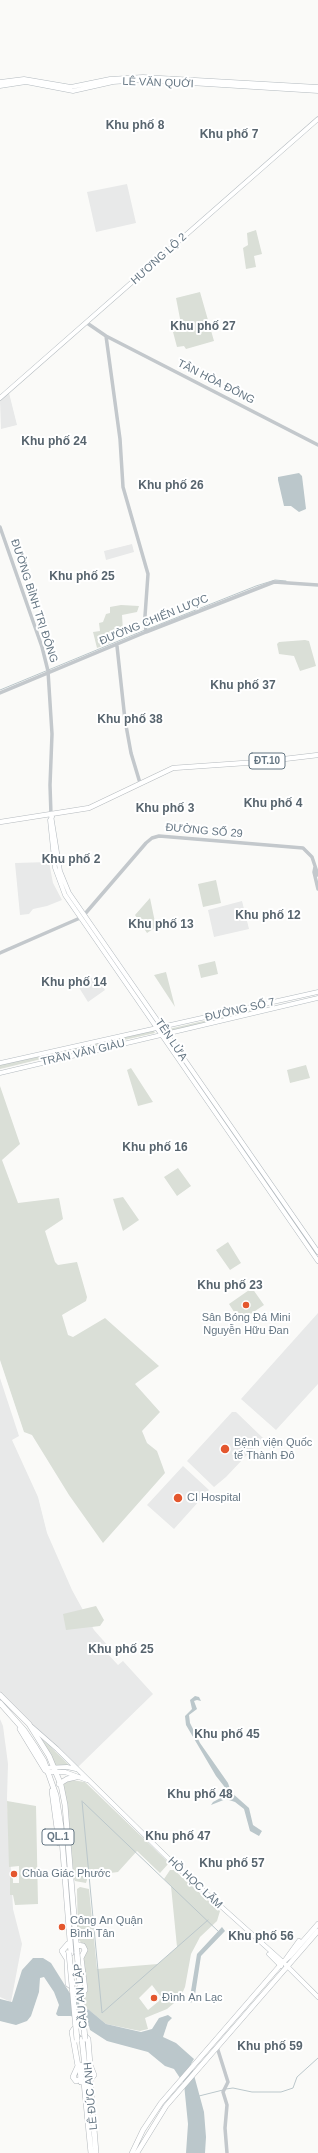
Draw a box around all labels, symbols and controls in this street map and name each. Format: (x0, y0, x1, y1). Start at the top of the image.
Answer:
street label: LÊ VĂN QUỚI (122, 75, 194, 91)
district label: Khu phố 8 (106, 119, 164, 133)
district label: Khu phố 7 (200, 128, 258, 142)
street label: HƯƠNG LỘ 2 (129, 231, 189, 287)
district label: Khu phố 27 (170, 320, 236, 334)
street label: TÂN HÒA ĐÔNG (175, 357, 257, 407)
district label: Khu phố 24 (21, 435, 87, 449)
district label: Khu phố 26 (138, 479, 204, 493)
street label: ĐƯỜNG BÌNH TRỊ ĐÔNG (8, 537, 60, 665)
district label: Khu phố 25 (49, 570, 115, 584)
street label: ĐƯỜNG CHIẾN LƯỢC (98, 592, 210, 648)
district label: Khu phố 37 (210, 679, 276, 693)
district label: Khu phố 38 (97, 713, 163, 727)
road number: ĐT.10 (249, 753, 285, 769)
district label: Khu phố 4 (244, 797, 302, 811)
district label: Khu phố 3 (136, 802, 194, 816)
street label: ĐƯỜNG SỐ 29 (165, 821, 243, 841)
district label: Khu phố 2 (42, 853, 100, 867)
district label: Khu phố 12 (235, 909, 301, 923)
district label: Khu phố 13 (128, 918, 194, 932)
district label: Khu phố 14 (41, 976, 107, 990)
street label: ĐƯỜNG SỐ 7 (204, 996, 276, 1024)
street label: TÊN LỬA (152, 1016, 190, 1064)
street label: TRẦN VĂN GIÀU (40, 1037, 126, 1069)
district label: Khu phố 16 (122, 1141, 188, 1155)
district label: Khu phố 23 (197, 1279, 263, 1293)
marker: Sân Bóng Đá Mini Nguyễn Hữu Đan (241, 1300, 251, 1310)
place label: Sân Bóng Đá Mini Nguyễn Hữu Đan (202, 1311, 290, 1337)
place label: Bệnh viện Quốc tế Thành Đô (234, 1436, 312, 1462)
marker: Bệnh viện Quốc tế Thành Đô (219, 1443, 231, 1455)
place label: CI Hospital (187, 1491, 241, 1505)
marker: CI Hospital (172, 1492, 184, 1504)
district label: Khu phố 25 (88, 1643, 154, 1657)
district label: Khu phố 45 (194, 1728, 260, 1742)
district label: Khu phố 48 (167, 1788, 233, 1802)
road number: QL.1 (42, 1829, 74, 1845)
district label: Khu phố 47 (145, 1830, 211, 1844)
street label: HỒ HỌC LÃM (165, 1854, 225, 1912)
district label: Khu phố 57 (199, 1857, 265, 1871)
place label: Chùa Giác Phước (22, 1867, 111, 1881)
marker: Chùa Giác Phước (9, 1869, 19, 1879)
place label: Công An Quận Bình Tân (70, 1914, 143, 1940)
marker: Công An Quận Bình Tân (57, 1922, 67, 1932)
district label: Khu phố 56 (228, 1930, 294, 1944)
street label: CẦU AN LẬP (72, 1963, 90, 2029)
place label: Đình An Lạc (162, 1991, 223, 2005)
marker: Đình An Lạc (149, 1993, 159, 2003)
district label: Khu phố 59 (237, 2040, 303, 2054)
street label: LÊ ĐỨC ANH (81, 2062, 101, 2130)

